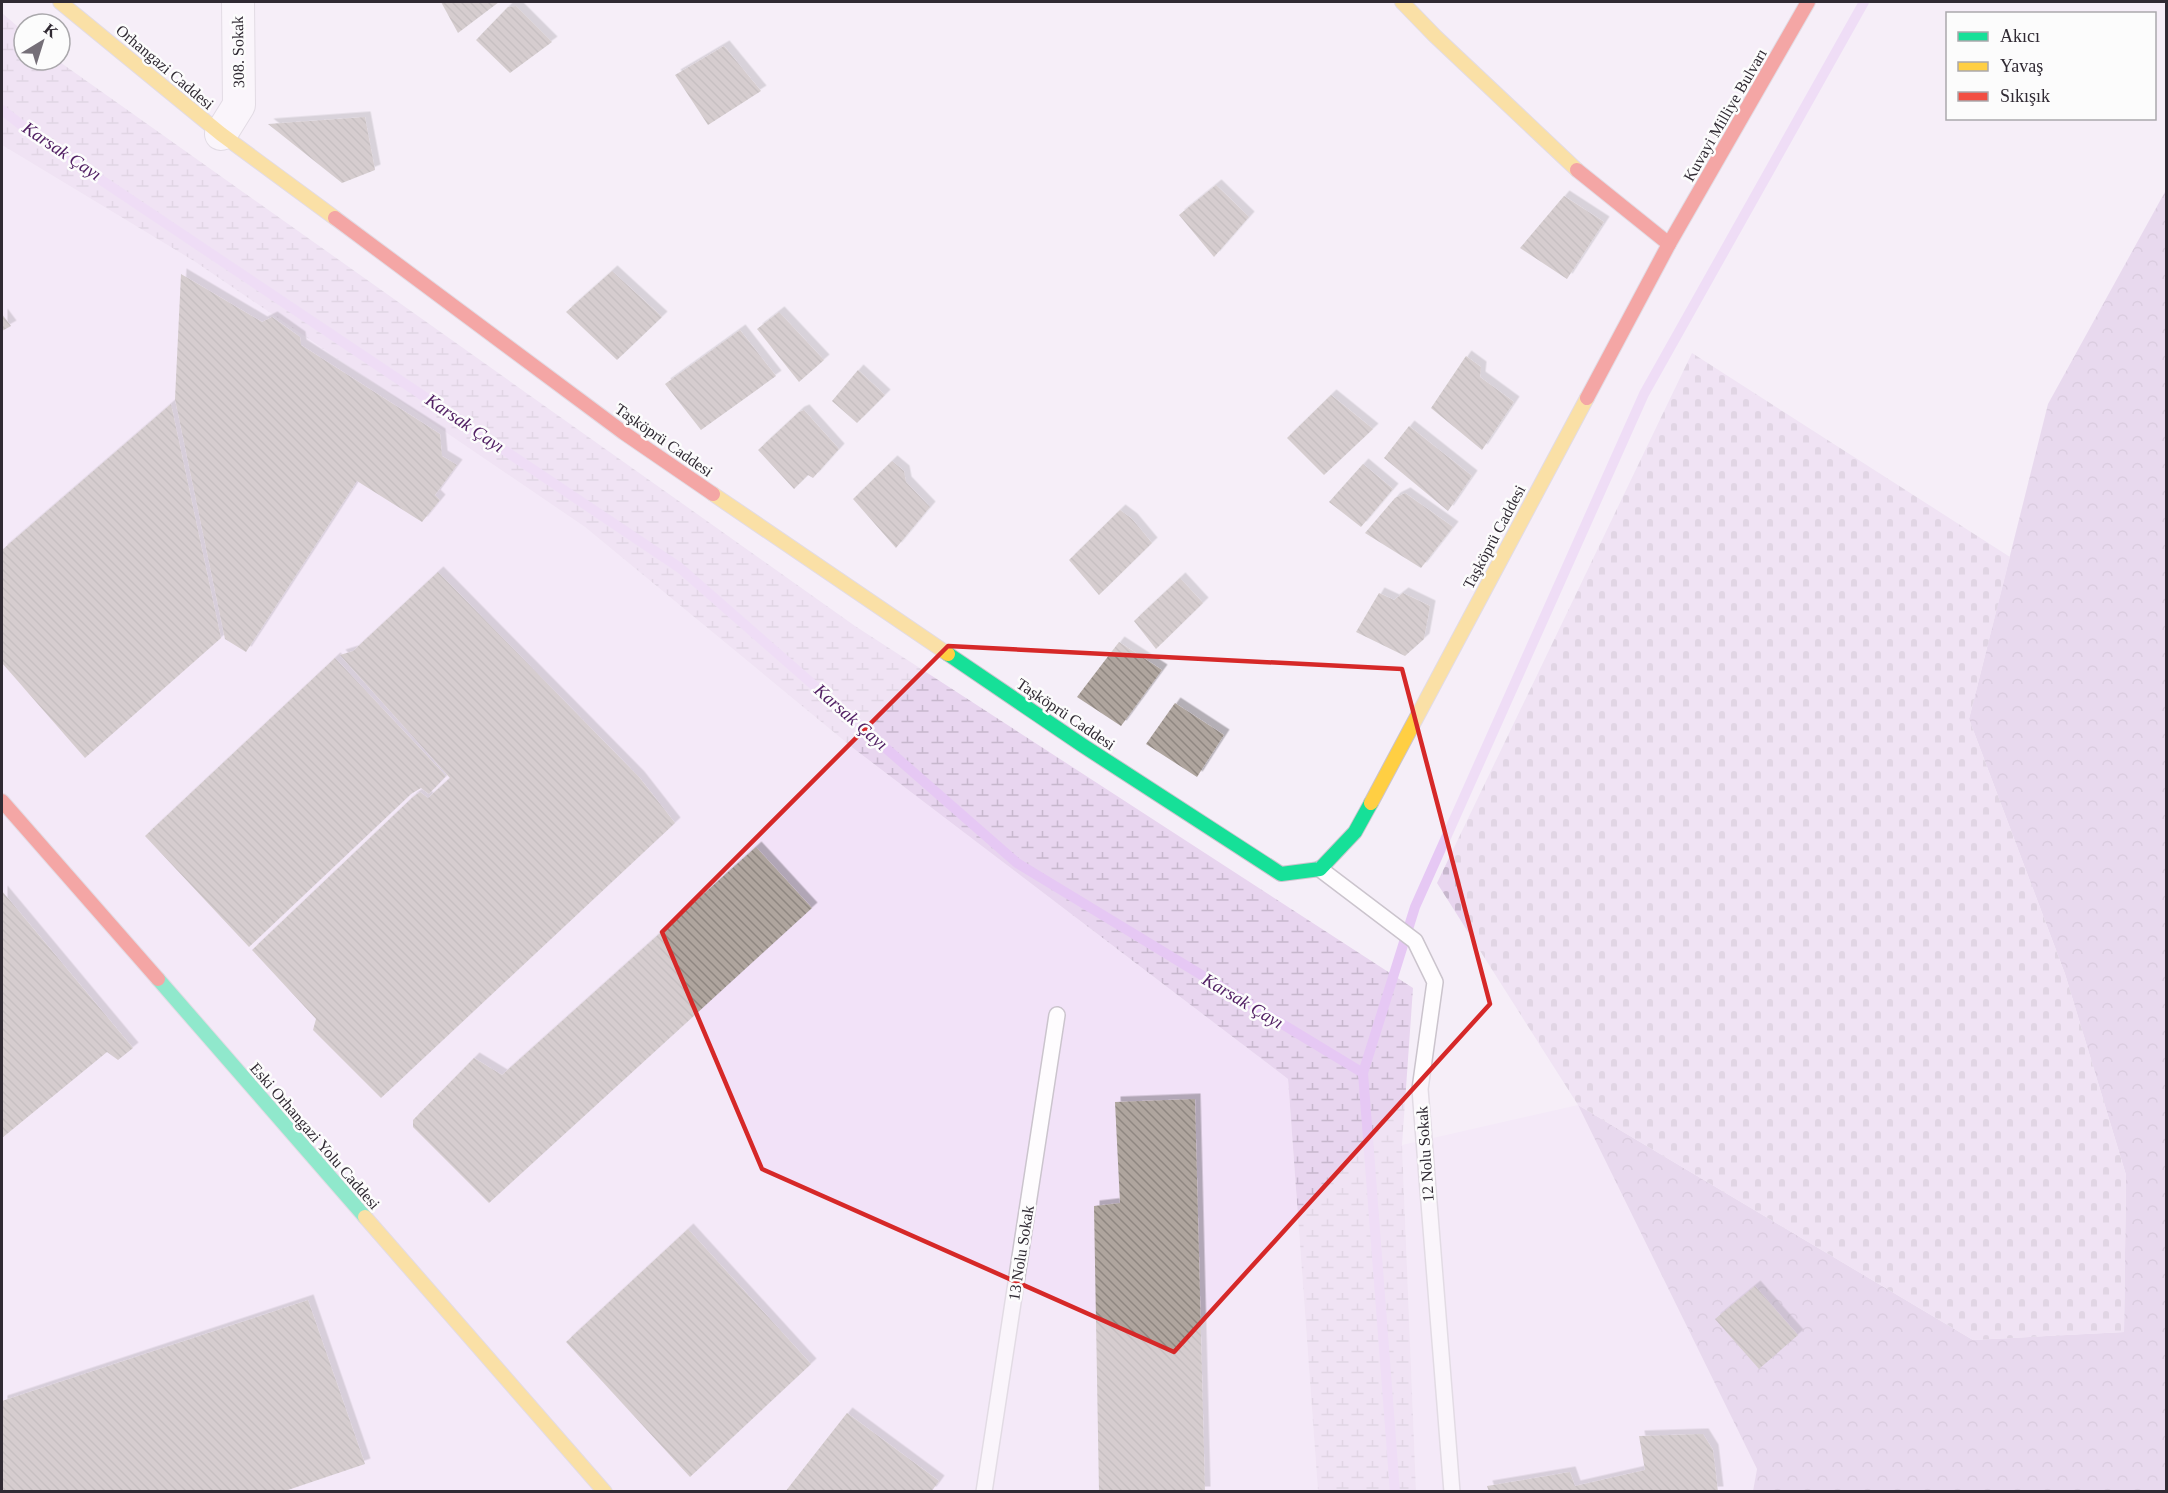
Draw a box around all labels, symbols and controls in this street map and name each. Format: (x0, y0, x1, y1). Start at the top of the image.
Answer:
north arrow (12, 12, 72, 72)
legend (1946, 12, 2156, 120)
street label: 308. Sokak (229, 16, 247, 88)
text: K (41, 20, 61, 41)
street label: Orhangazi Caddesi (112, 21, 218, 114)
text: Akıcı (2000, 26, 2040, 46)
street label: Kuvayi Milliye Bulvarı (1680, 45, 1771, 185)
text: Yavaş (2000, 56, 2043, 76)
text: Sıkışık (2000, 86, 2050, 106)
water label: Karsak Çayı (18, 117, 105, 185)
water label: Karsak Çayı (421, 389, 508, 457)
street label: Taşköprü Caddesi (612, 400, 716, 481)
street label: Taşköprü Caddesi (1460, 482, 1530, 592)
street label: Taşköprü Caddesi (1013, 675, 1119, 754)
water label: Karsak Çayı (810, 679, 892, 754)
water label: Karsak Çayı (1198, 969, 1287, 1033)
street label: Eski Orhangazi Yolu Caddesi (246, 1059, 384, 1214)
street label: 12 Nolu Sokak (1413, 1106, 1437, 1202)
street label: 13 Nolu Sokak (1005, 1204, 1037, 1302)

